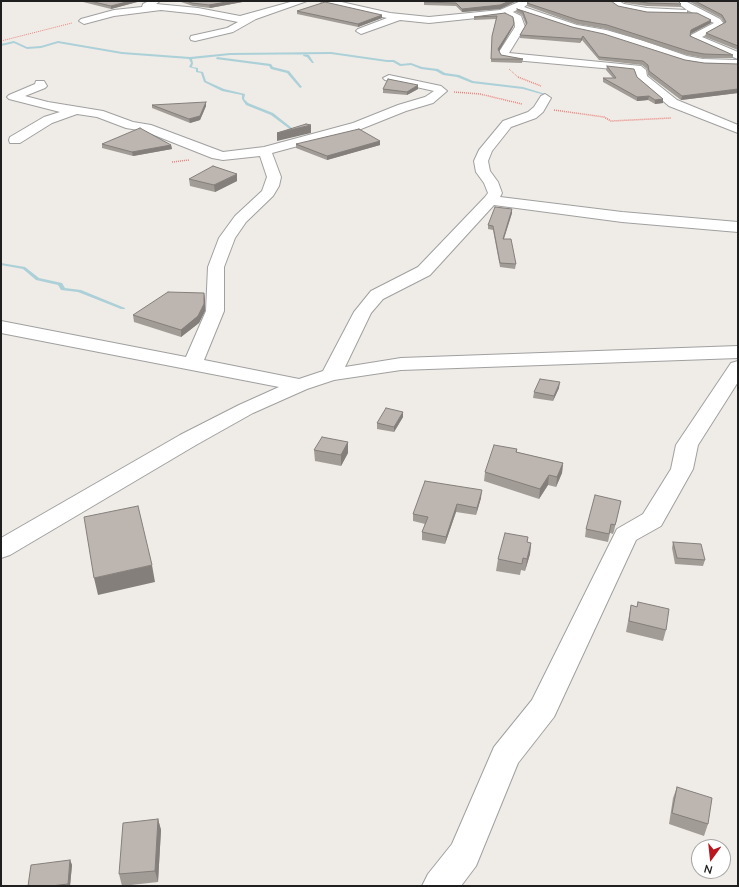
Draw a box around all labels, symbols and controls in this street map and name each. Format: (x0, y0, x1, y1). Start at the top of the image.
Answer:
north arrow (691, 839, 731, 879)
text: N (702, 862, 714, 877)

